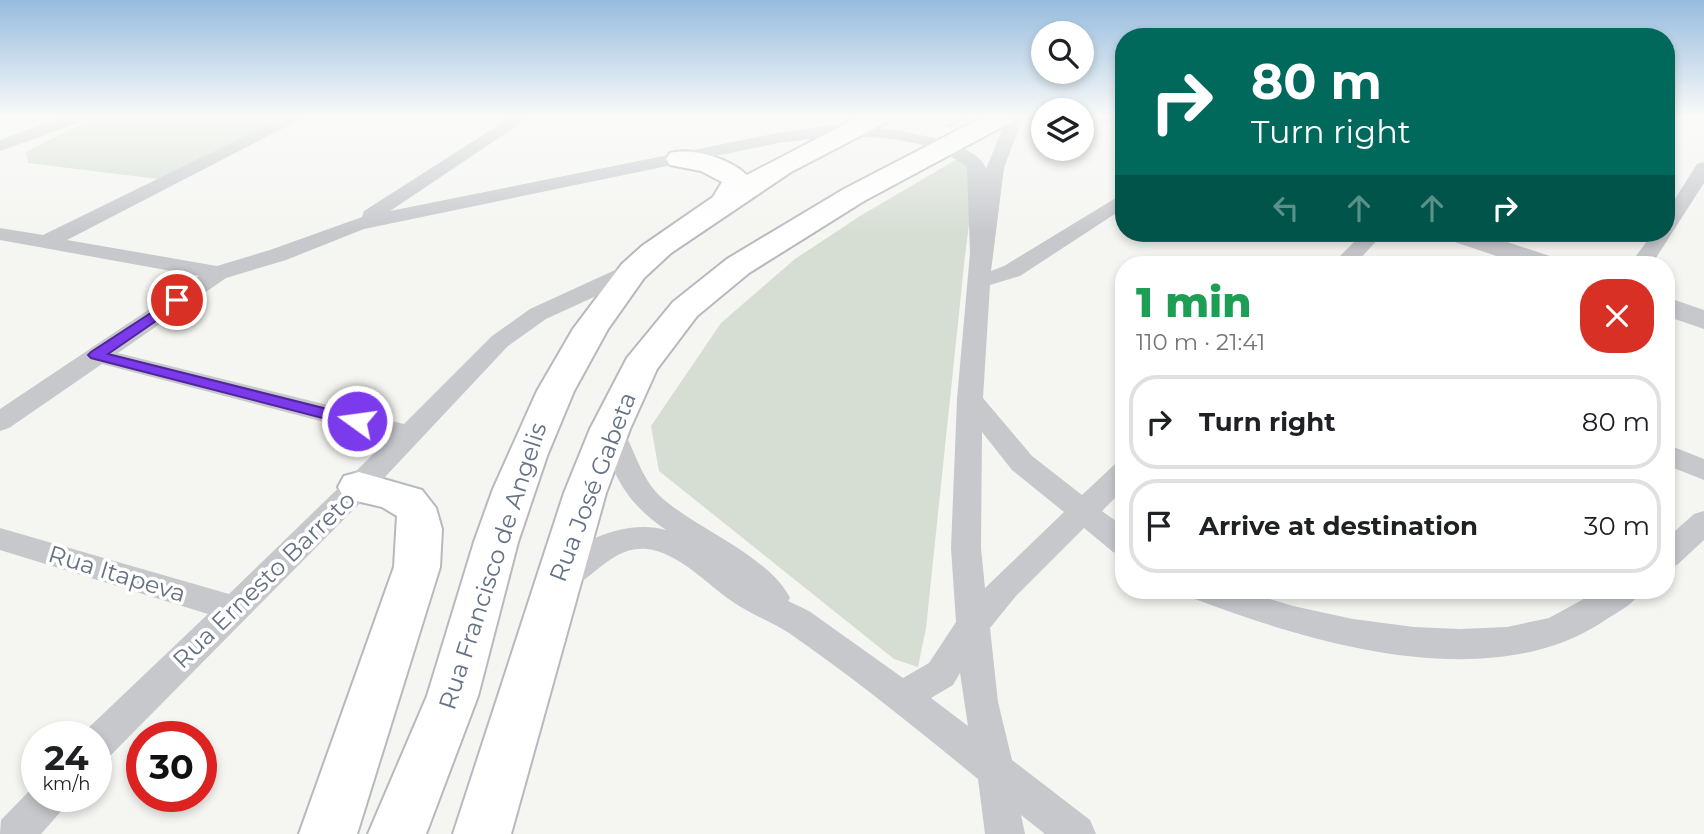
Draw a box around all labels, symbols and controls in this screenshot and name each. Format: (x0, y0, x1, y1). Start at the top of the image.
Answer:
map controls (1031, 21, 1094, 161)
button: search (1031, 21, 1094, 84)
text: 80 m (1251, 52, 1382, 111)
icon: right (1136, 56, 1227, 147)
button: layers (1031, 98, 1094, 161)
text: Turn right (1251, 112, 1411, 151)
icon: left (1267, 189, 1305, 227)
icon: ahead (1340, 189, 1378, 227)
icon: ahead (1413, 189, 1451, 227)
icon: right (1486, 189, 1524, 227)
pin (147, 270, 207, 330)
text: 1 min (1136, 276, 1252, 328)
button: close (1580, 279, 1654, 353)
icon: arrive (158, 281, 196, 319)
text: 110 m · 21:41 (1136, 328, 1265, 356)
position arrow (320, 384, 394, 458)
street label: Rua José Gabeta (543, 388, 642, 586)
icon: right (1140, 403, 1178, 441)
text: Turn right (1199, 406, 1335, 438)
text: 80 m (1582, 406, 1650, 438)
street label: Rua Francisco de Angelis (432, 419, 553, 713)
street label: Rua Ernesto Barreto (166, 485, 361, 674)
icon: arrive (1140, 507, 1178, 545)
text: Arrive at destination (1199, 510, 1478, 542)
text: 30 m (1584, 510, 1650, 542)
street label: Rua Itapeva (45, 539, 189, 608)
speed limit sign: 30 (126, 721, 217, 812)
text: 24 (44, 736, 89, 779)
text: km/h (42, 773, 91, 795)

